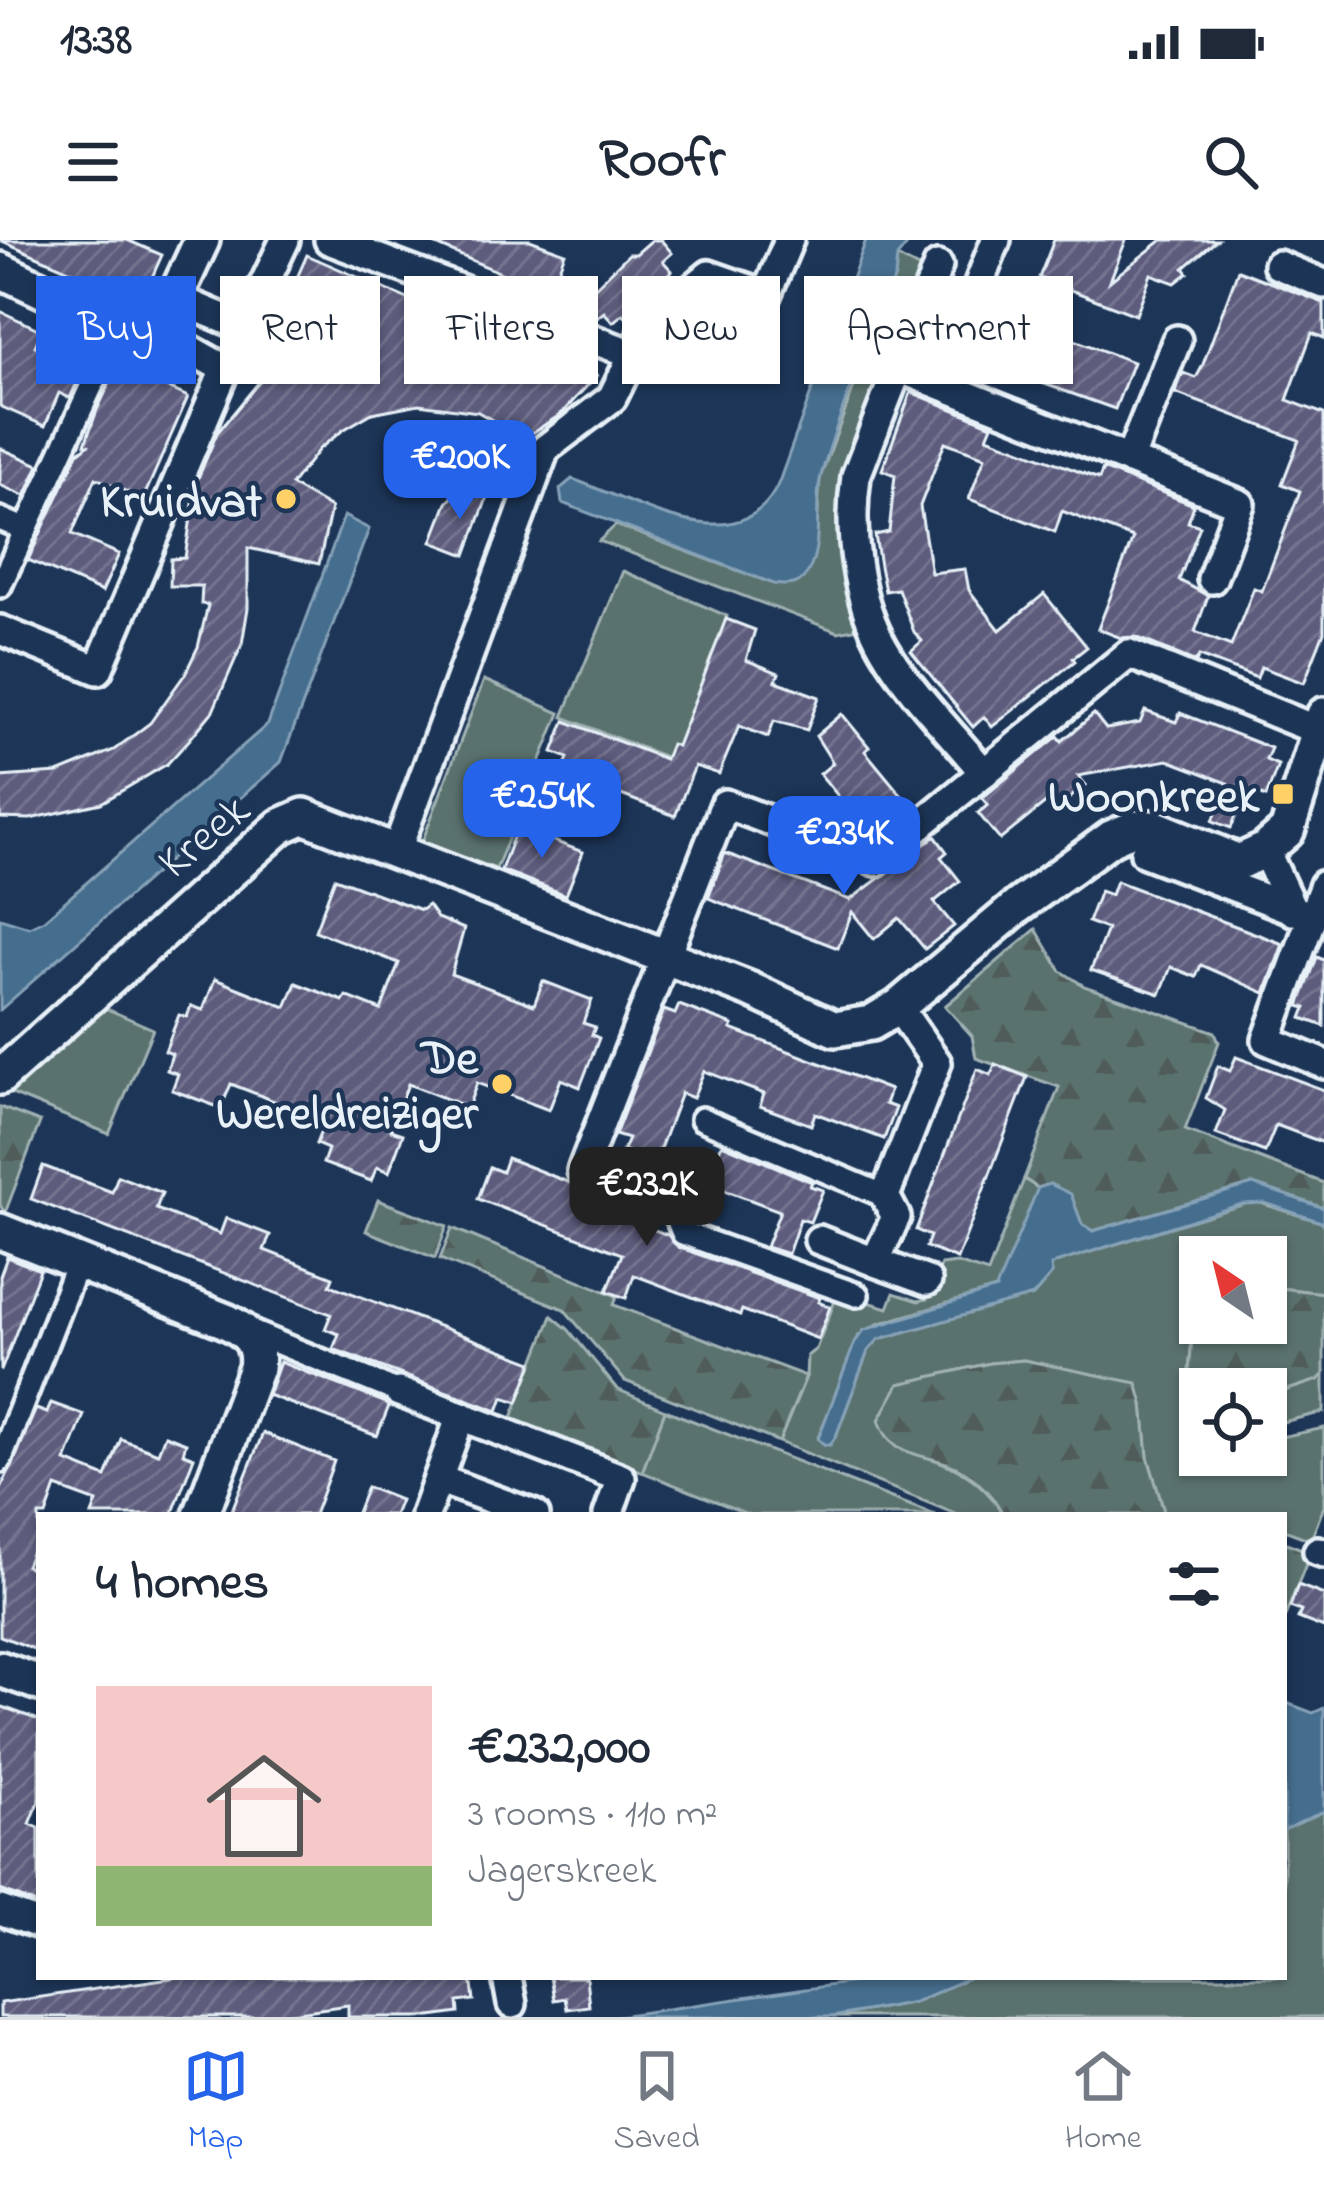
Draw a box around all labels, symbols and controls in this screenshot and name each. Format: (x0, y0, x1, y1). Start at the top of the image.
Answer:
text: 13:38 (60, 9, 132, 75)
text: Roofr (599, 123, 725, 201)
icon: menu (60, 129, 126, 195)
icon: search (1198, 129, 1264, 195)
chip: Buy (36, 276, 196, 384)
chip: Rent (220, 276, 380, 384)
chip: Filters (404, 276, 598, 384)
chip: New (622, 276, 780, 384)
chip: Apartment (804, 276, 1073, 384)
pin: €200K (376, 420, 544, 522)
text: €200K (410, 430, 510, 487)
place label: Kruidvat (100, 469, 263, 539)
marker: Kruidvat (273, 486, 299, 512)
pin: €254K (458, 759, 626, 861)
place label: Woonkreek (1048, 764, 1260, 834)
text: €254K (490, 769, 594, 826)
street label: Kreek (144, 778, 268, 897)
marker: Woonkreek (1270, 781, 1296, 807)
pin: €234K (760, 796, 928, 898)
text: €234K (795, 806, 893, 863)
place label: De Wereldreiziger (216, 1026, 479, 1153)
marker: De Wereldreiziger (489, 1071, 515, 1097)
pin: €232K (563, 1147, 731, 1249)
text: €232K (597, 1157, 697, 1214)
north arrow (1179, 1236, 1287, 1344)
map controls (1179, 1236, 1287, 1476)
button: locate (1179, 1368, 1287, 1476)
text: 4 homes (96, 1547, 269, 1622)
icon: filters (1161, 1551, 1227, 1617)
text: €232,000 (468, 1712, 650, 1787)
icon: home (192, 1734, 336, 1878)
text: 3 rooms · 110 m² (468, 1787, 718, 1844)
text: Jagerskreek (468, 1844, 656, 1901)
tab: Map (183, 2043, 249, 2163)
tab: Saved (614, 2043, 700, 2163)
tab: Home (1065, 2043, 1141, 2163)

